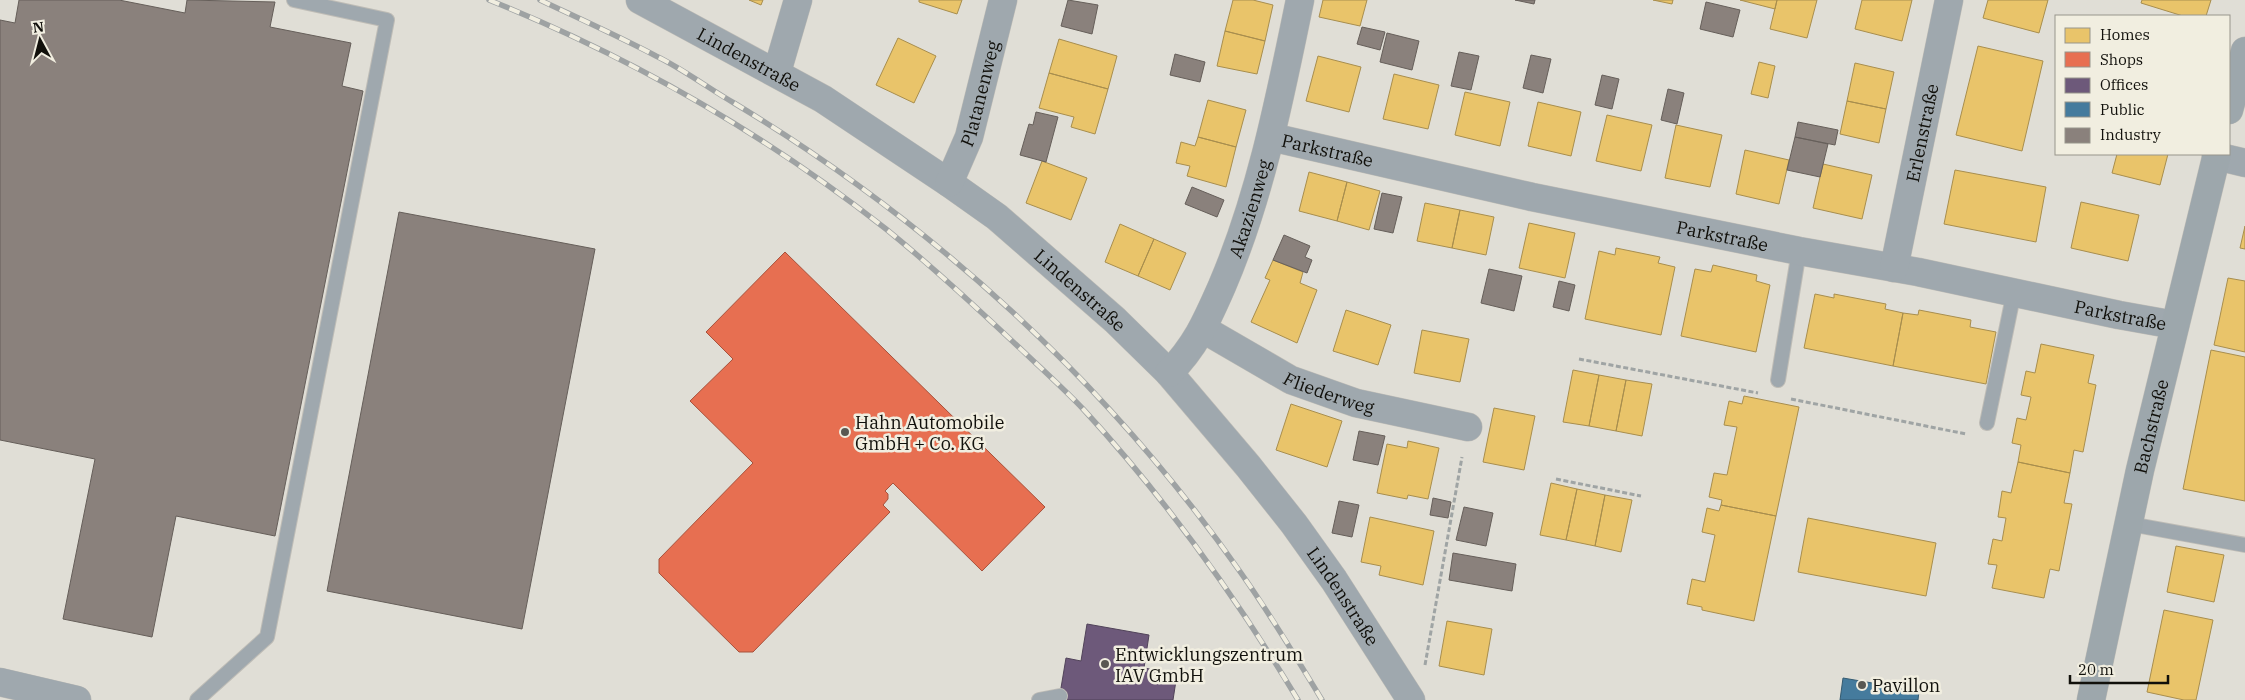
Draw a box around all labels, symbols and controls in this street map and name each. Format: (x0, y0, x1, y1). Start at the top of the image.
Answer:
north arrow (15, 15, 65, 65)
legend (2055, 15, 2230, 155)
text: N (32, 17, 45, 37)
street label: Lindenstraße (693, 22, 805, 96)
text: Homes (2100, 25, 2150, 44)
street label: Platanenweg (955, 38, 1004, 150)
text: Shops (2100, 50, 2143, 69)
text: Offices (2100, 75, 2148, 94)
street label: Erlenstraße (1900, 81, 1943, 184)
text: Public (2100, 100, 2145, 119)
text: Industry (2100, 125, 2161, 144)
street label: Parkstraße (1279, 128, 1376, 172)
street label: Akazienweg (1223, 157, 1276, 261)
street label: Parkstraße (1674, 215, 1770, 256)
street label: Lindenstraße (1030, 244, 1131, 336)
street label: Parkstraße (2072, 294, 2168, 335)
street label: Fliederweg (1279, 367, 1377, 418)
street label: Bachstraße (2128, 377, 2173, 476)
place label: Hahn Automobile GmbH + Co. KG (855, 411, 1004, 455)
marker: Hahn Automobile GmbH + Co. KG (839, 426, 851, 438)
street label: Lindenstraße (1302, 542, 1384, 650)
place label: Entwicklungszentrum IAV GmbH (1115, 643, 1303, 687)
scale bar (2070, 652, 2168, 684)
marker: Entwicklungszentrum IAV GmbH (1099, 658, 1111, 670)
text: 20 m (2078, 660, 2114, 679)
place label: Pavillon (1872, 674, 1940, 697)
marker: Pavillon (1856, 679, 1868, 691)

